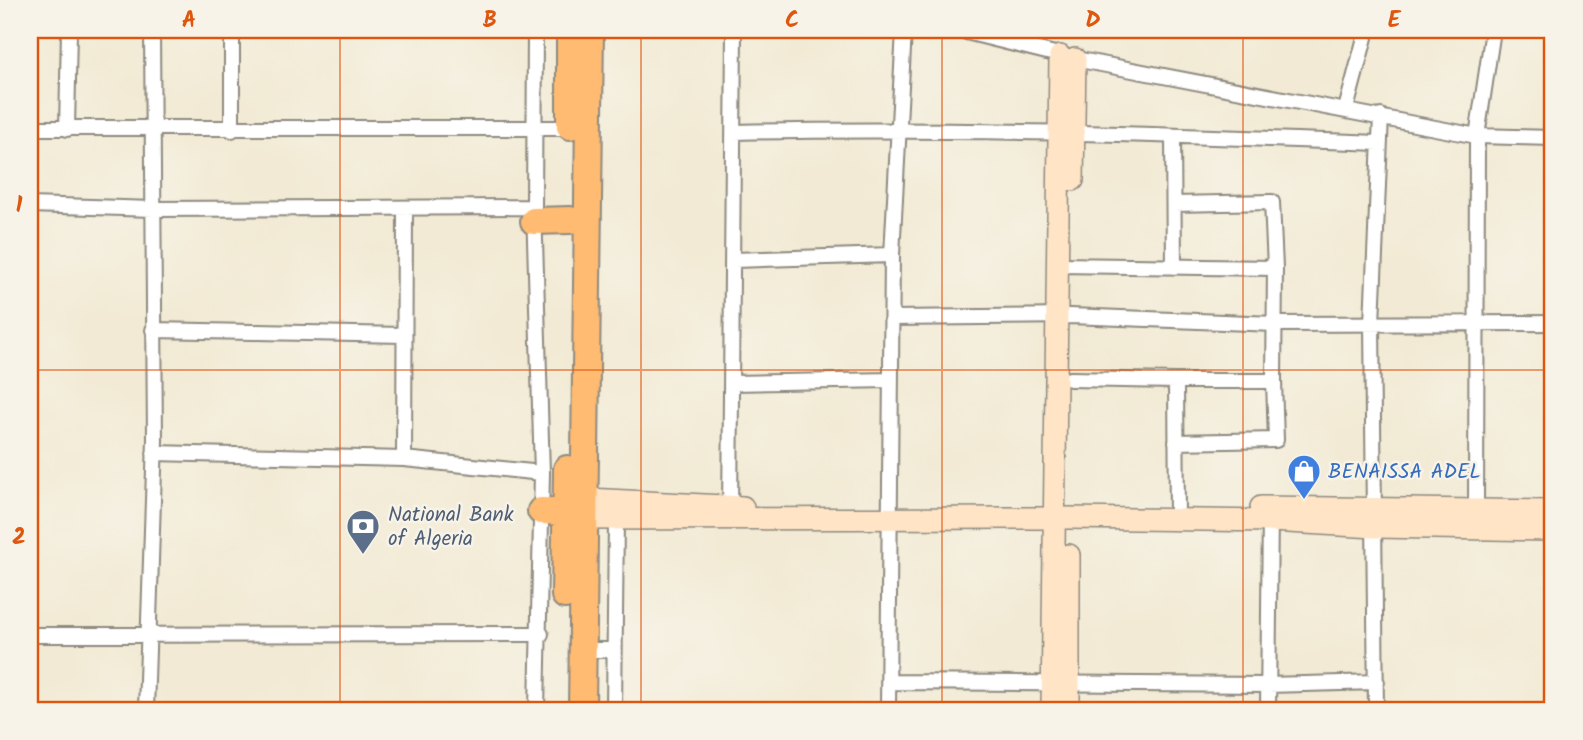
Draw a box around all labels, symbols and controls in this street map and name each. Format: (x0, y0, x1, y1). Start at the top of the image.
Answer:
text: A (182, 3, 196, 39)
text: B (483, 3, 497, 39)
text: C (785, 3, 799, 39)
text: D (1085, 3, 1101, 39)
text: E (1388, 3, 1402, 39)
text: 1 (16, 188, 23, 224)
shop icon: BENAISSA ADEL (1285, 452, 1323, 501)
place label: BENAISSA ADEL (1328, 456, 1481, 489)
place label: National Bank of Algeria (388, 499, 514, 556)
bank icon: National Bank of Algeria (344, 507, 382, 556)
text: 2 (12, 520, 26, 556)

